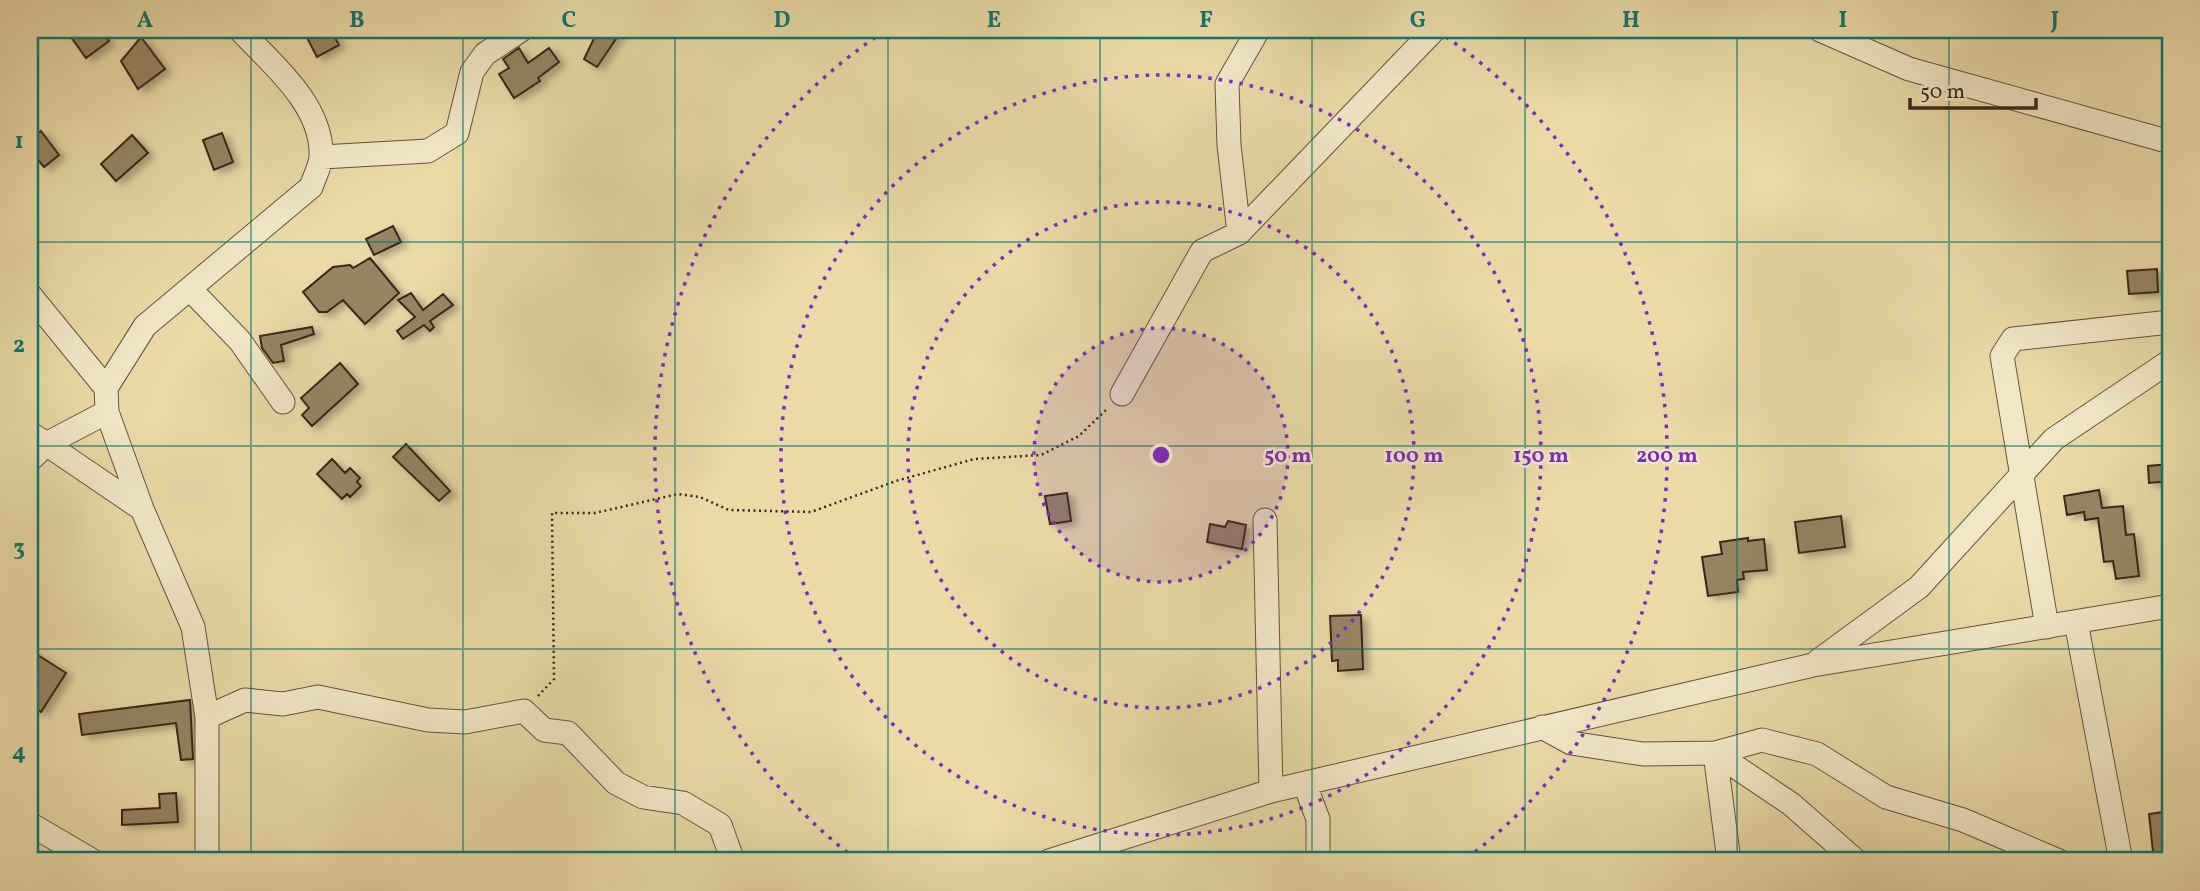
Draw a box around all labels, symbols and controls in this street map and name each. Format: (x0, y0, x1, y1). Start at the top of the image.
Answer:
text: A (137, 5, 153, 37)
text: B (349, 5, 365, 37)
text: C (562, 5, 576, 37)
text: D (774, 5, 791, 37)
text: E (987, 5, 1001, 37)
text: F (1199, 5, 1213, 37)
text: G (1410, 5, 1426, 37)
text: H (1622, 5, 1640, 37)
text: I (1839, 5, 1847, 37)
text: J (2050, 5, 2059, 37)
scale bar (1910, 66, 2036, 110)
text: 50 m (1920, 78, 1965, 107)
text: 1 (14, 126, 24, 158)
text: 2 (13, 330, 25, 362)
text: 50 m (1264, 442, 1312, 471)
text: 100 m (1384, 442, 1444, 471)
text: 150 m (1513, 442, 1569, 471)
text: 200 m (1636, 442, 1698, 471)
centre of rings (1149, 443, 1173, 467)
text: 3 (13, 533, 25, 565)
text: 4 (12, 737, 26, 769)

